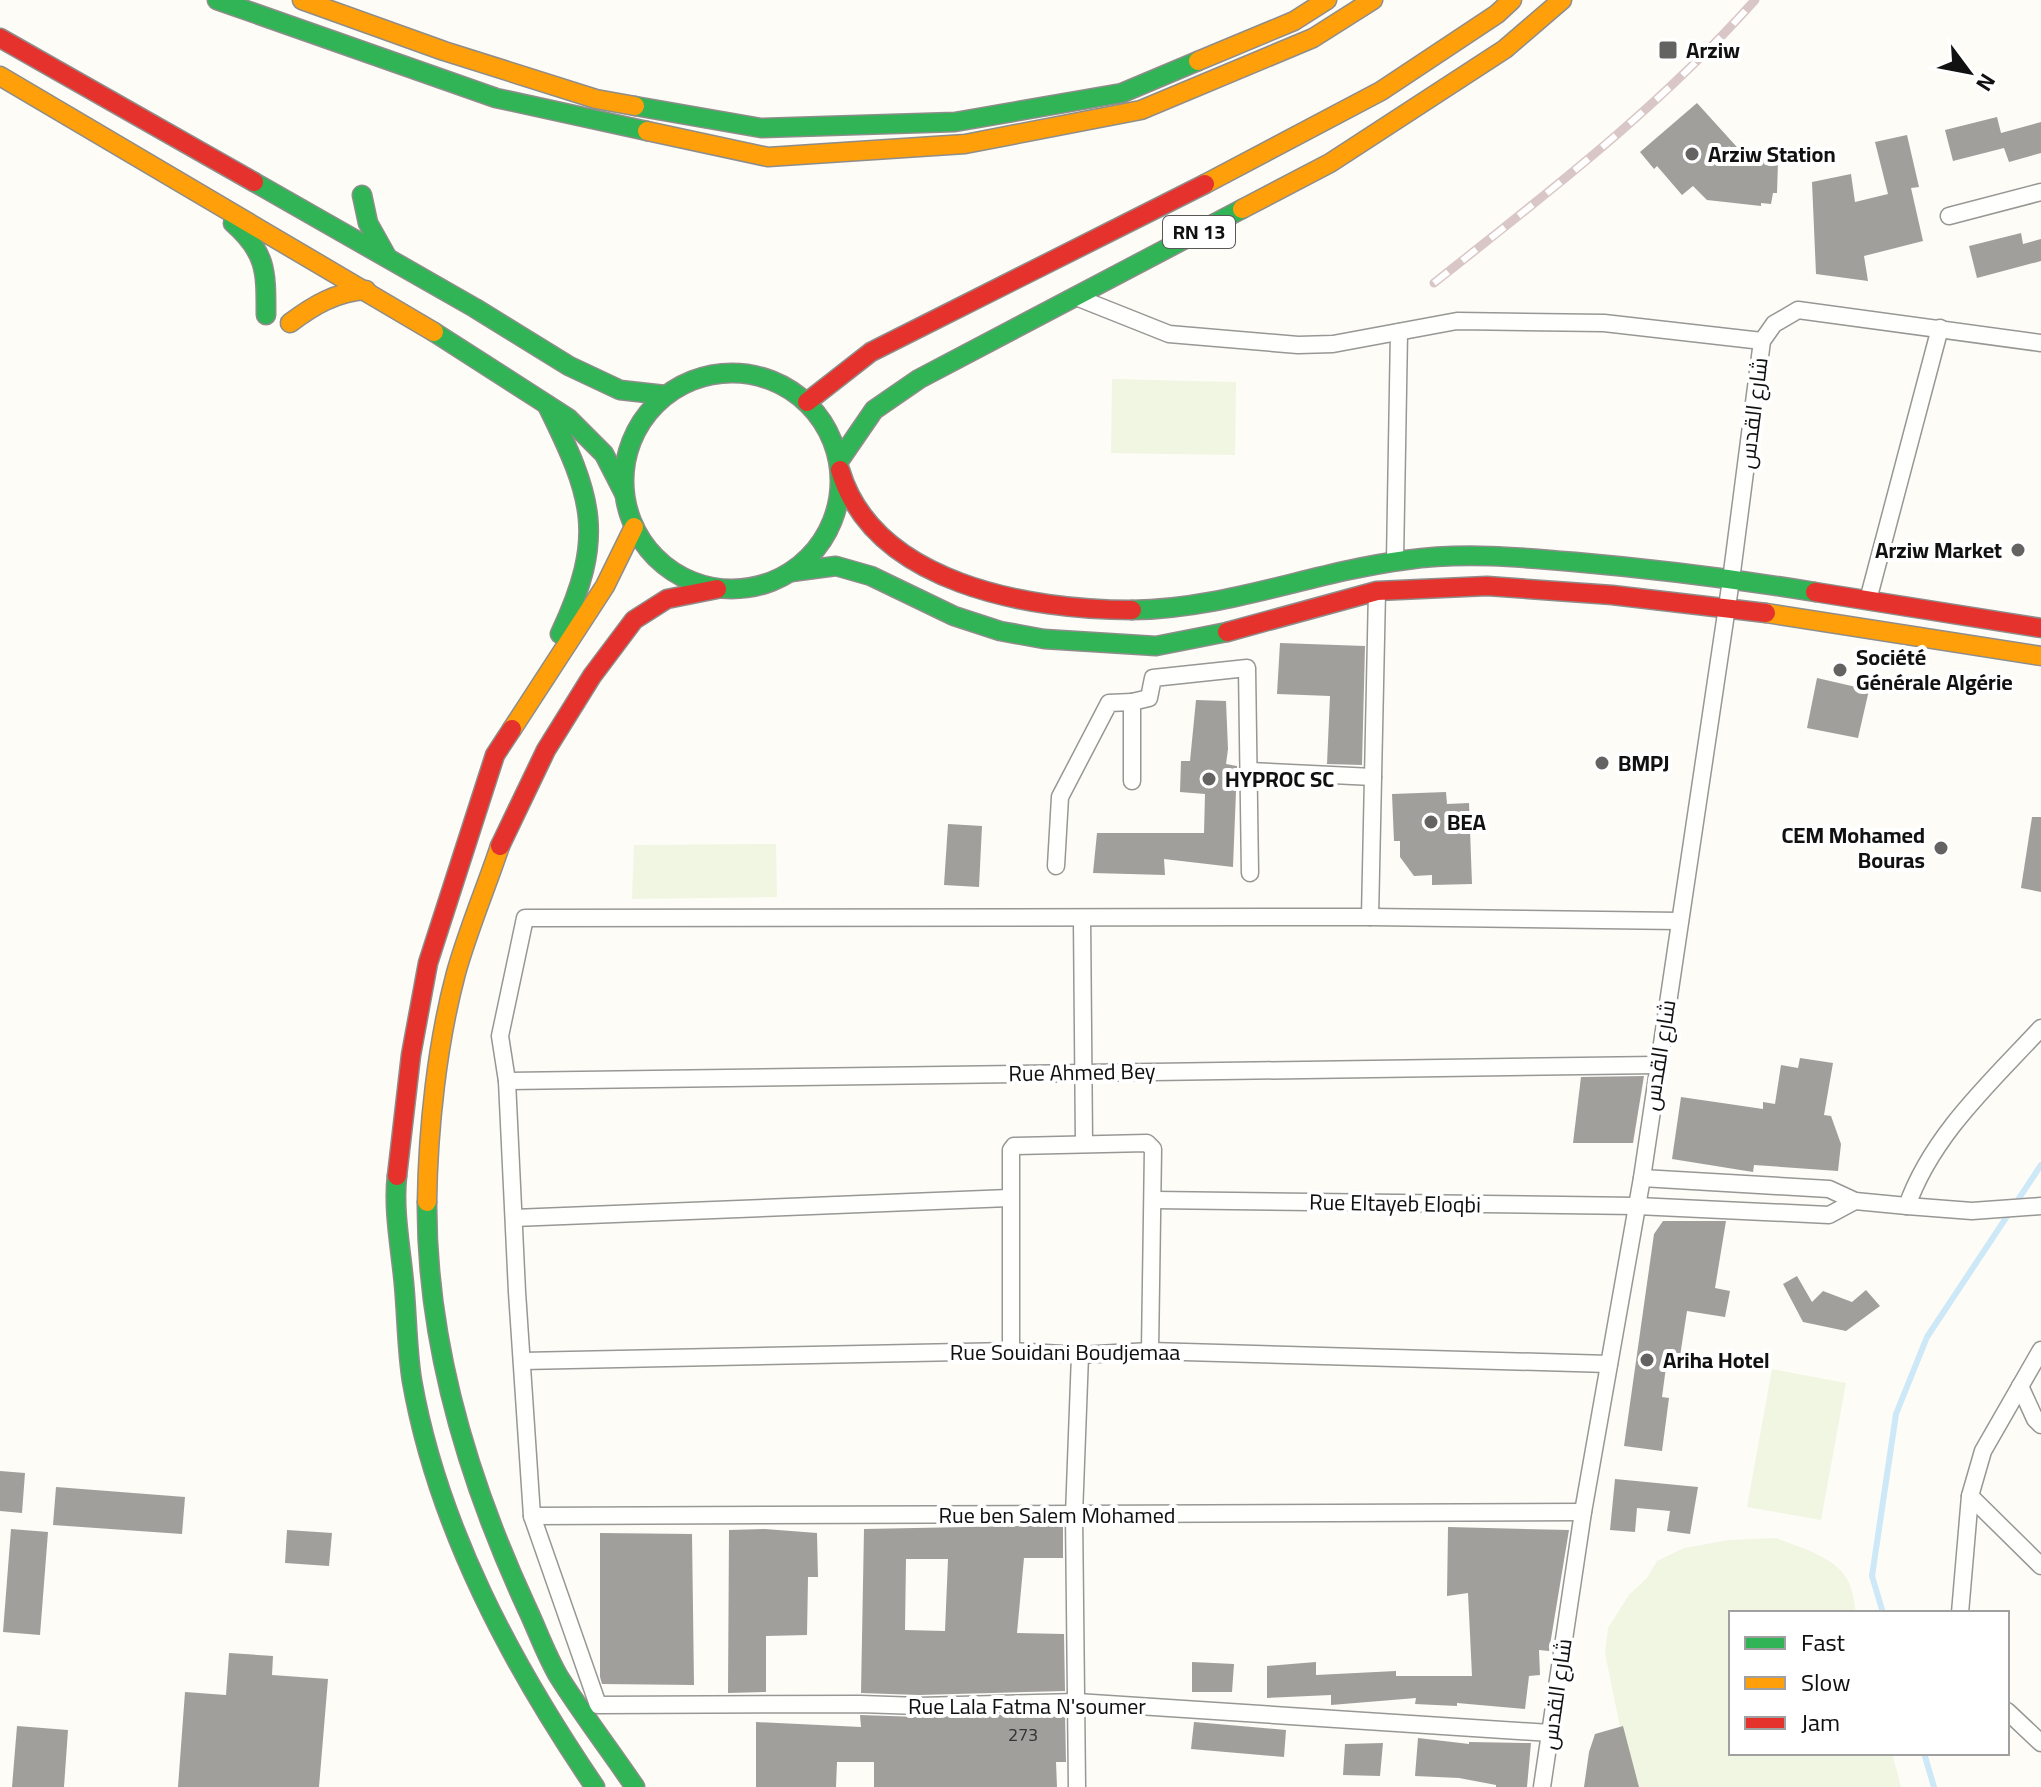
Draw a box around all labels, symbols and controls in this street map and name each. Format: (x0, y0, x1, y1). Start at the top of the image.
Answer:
place label: Arziw (1686, 29, 1740, 71)
north arrow (1929, 32, 2009, 112)
marker: Arziw (1657, 39, 1679, 61)
text: N (1964, 65, 2008, 100)
place label: Arziw Station (1708, 133, 1836, 175)
marker: Arziw Station (1683, 145, 1701, 163)
road number: RN 13 (1163, 216, 1235, 248)
street label: شارع القدس (1725, 355, 1781, 471)
place label: Arziw Market (1875, 529, 2002, 571)
marker: Arziw Market (2009, 541, 2027, 559)
place label: Société Générale Algérie (1856, 636, 2013, 703)
marker: Société Générale Algérie (1831, 661, 1849, 679)
place label: BMPJ (1618, 742, 1669, 784)
marker: BMPJ (1593, 754, 1611, 772)
place label: HYPROC SC (1225, 758, 1334, 800)
marker: HYPROC SC (1200, 770, 1218, 788)
place label: BEA (1447, 801, 1487, 843)
marker: BEA (1422, 813, 1440, 831)
place label: CEM Mohamed Bouras (1781, 814, 1925, 881)
marker: CEM Mohamed Bouras (1932, 839, 1950, 857)
street label: شارع القدس (1630, 996, 1688, 1114)
street label: Rue Ahmed Bey (1008, 1050, 1156, 1094)
street label: Rue Eltayeb Eloqbi (1309, 1181, 1481, 1225)
street label: Rue Souidani Boudjemaa (950, 1331, 1180, 1373)
place label: Ariha Hotel (1663, 1339, 1769, 1381)
marker: Ariha Hotel (1638, 1351, 1656, 1369)
street label: Rue ben Salem Mohamed (938, 1494, 1176, 1536)
legend (1729, 1611, 2009, 1755)
text: Fast (1801, 1620, 1846, 1665)
street label: شارع القدس (1527, 1636, 1585, 1752)
text: Slow (1801, 1660, 1850, 1705)
street label: Rue Lala Fatma N'soumer (908, 1685, 1146, 1727)
text: Jam (1801, 1700, 1840, 1745)
house number: 273 (1008, 1718, 1038, 1751)

